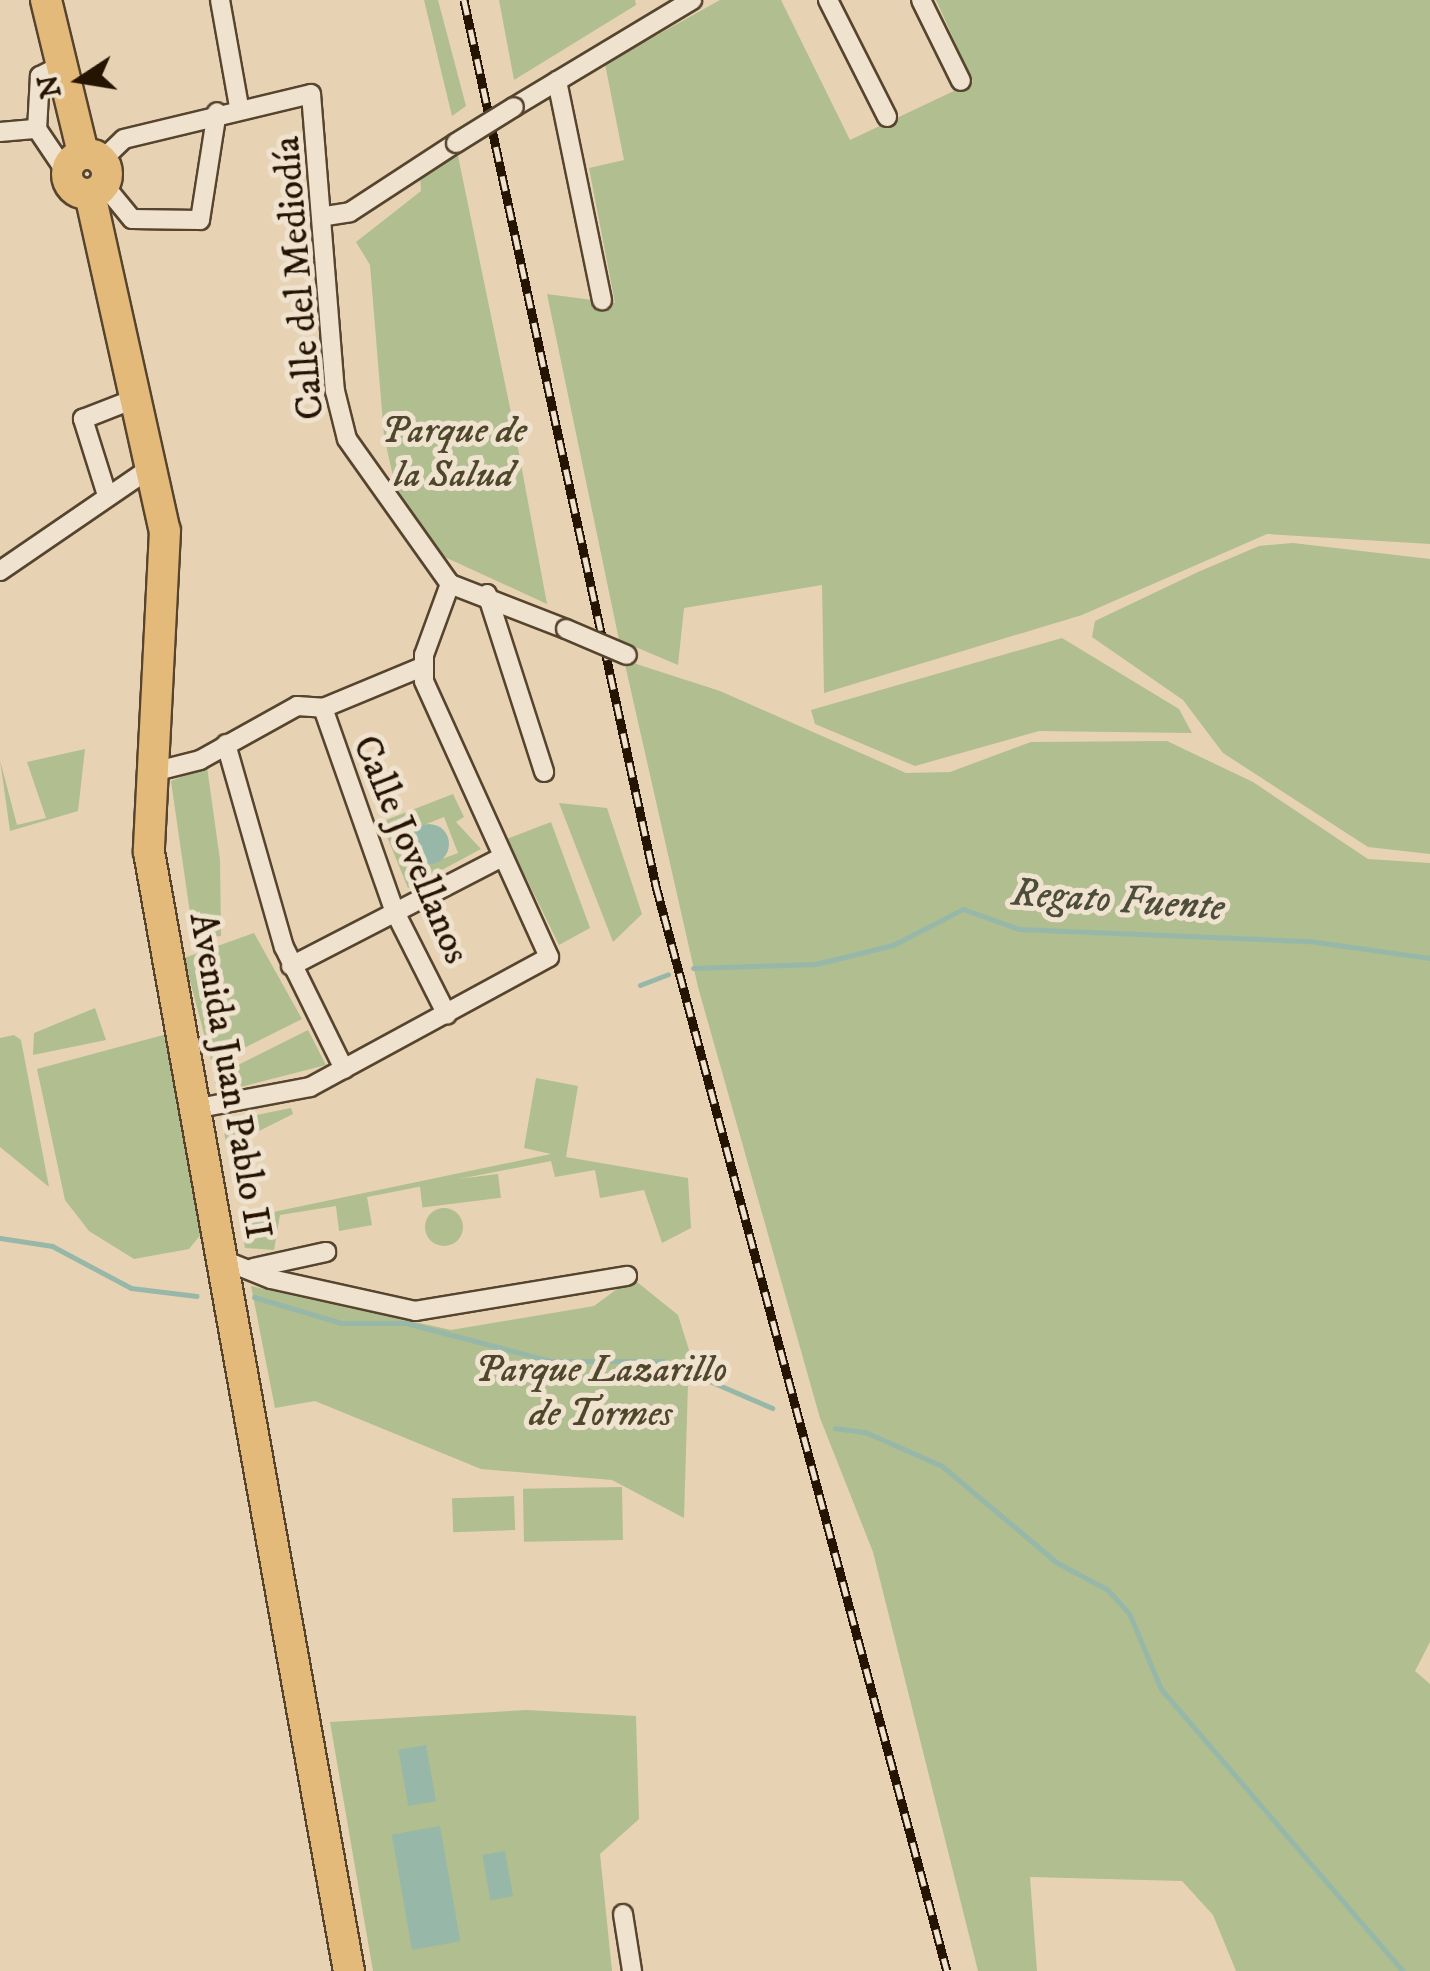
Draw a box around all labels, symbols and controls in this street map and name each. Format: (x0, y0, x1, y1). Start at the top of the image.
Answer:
north arrow (30, 30, 130, 130)
text: N (31, 71, 70, 101)
street label: Calle del Mediodía (265, 134, 335, 422)
park label: Parque de la Salud (381, 409, 527, 498)
street label: Calle Jovellanos (342, 729, 478, 971)
water label: Regato Fuente (1010, 870, 1226, 932)
street label: Avenida Juan Pablo II (178, 909, 280, 1243)
park label: Parque Lazarillo de Tormes (475, 1348, 727, 1438)

